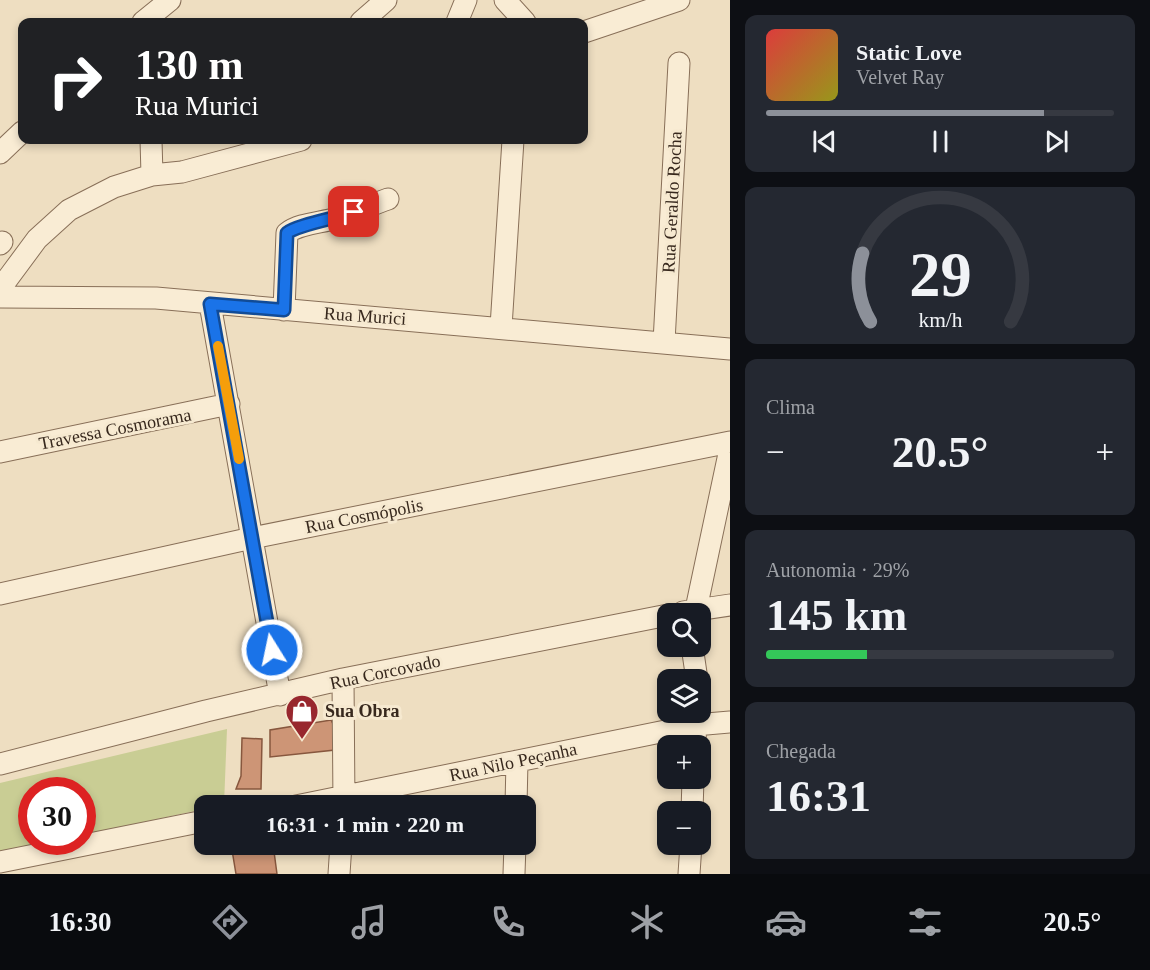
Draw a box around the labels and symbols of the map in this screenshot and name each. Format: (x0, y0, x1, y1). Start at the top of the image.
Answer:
street label: Rua Geraldo Rocha (658, 131, 686, 273)
pin (328, 186, 379, 237)
street label: Rua Murici (323, 303, 407, 329)
street label: Travessa Cosmorama (37, 404, 193, 454)
street label: Rua Cosmópolis (303, 495, 425, 537)
position arrow (240, 618, 304, 682)
street label: Rua Corcovado (328, 651, 442, 693)
shop icon: Sua Obra (284, 693, 320, 740)
place label: Sua Obra (325, 701, 400, 721)
street label: Rua Nilo Peçanha (447, 739, 579, 785)
speed limit sign: 30 (18, 777, 96, 855)

